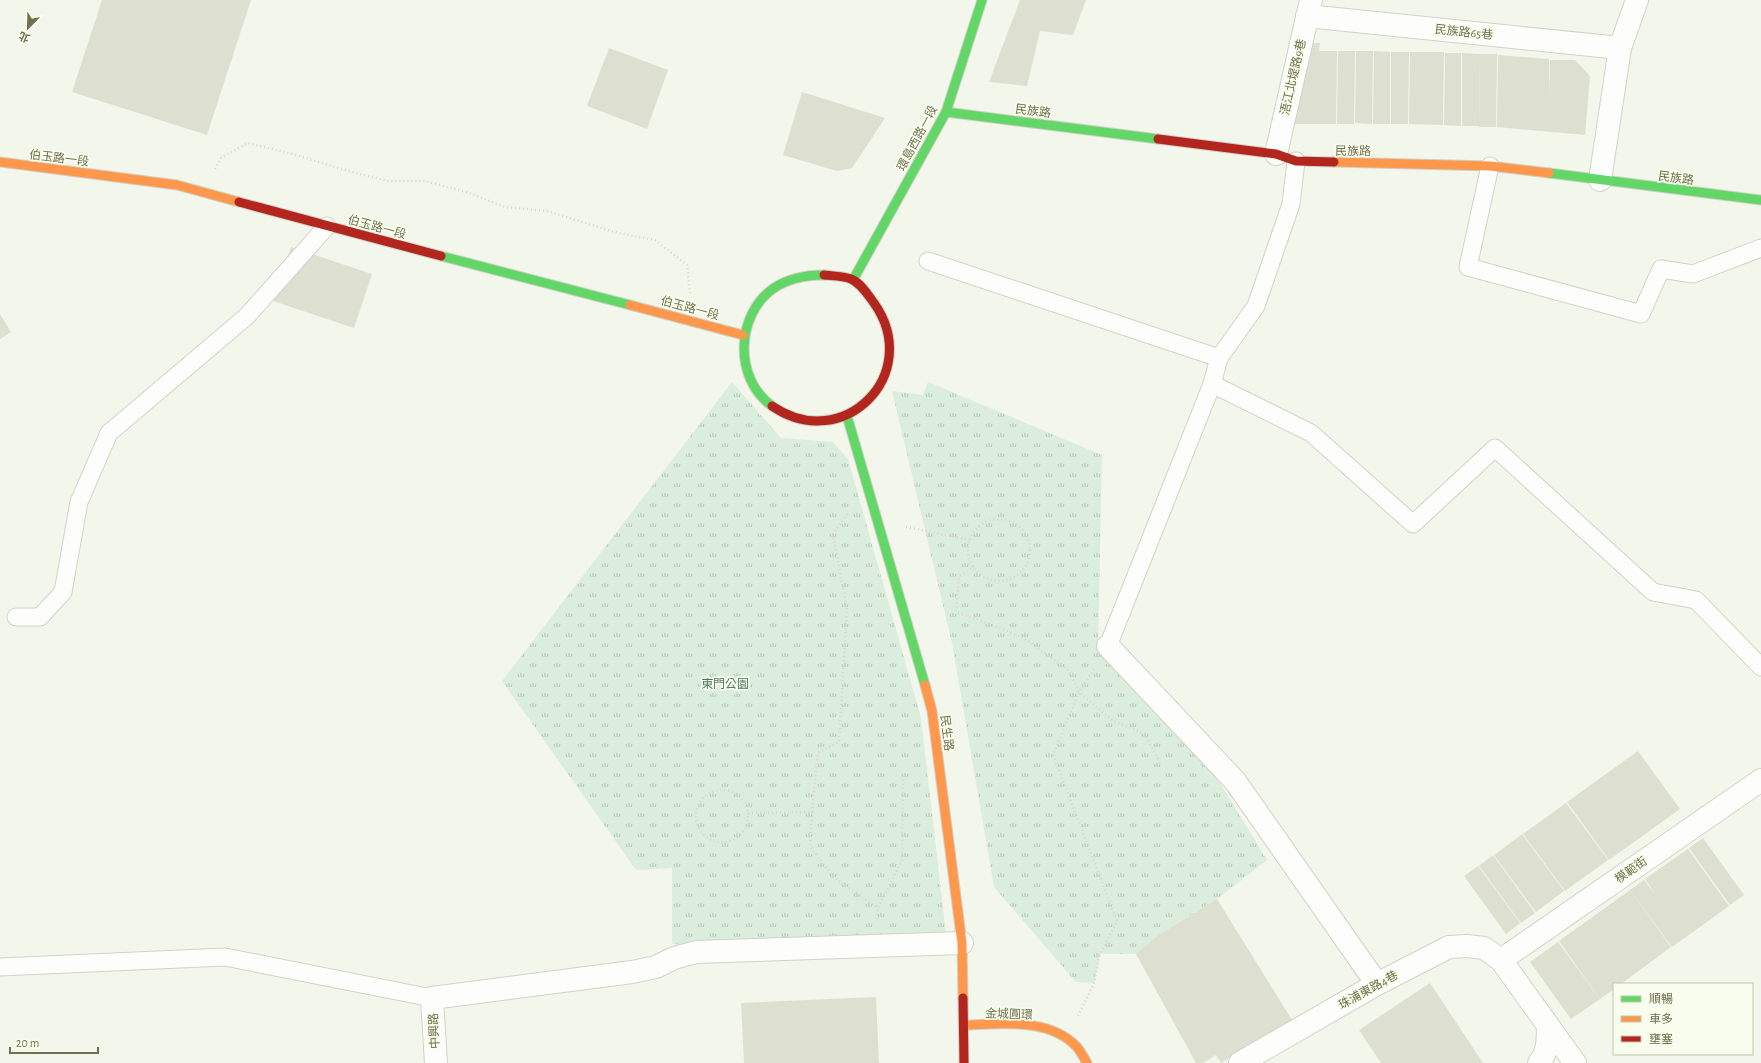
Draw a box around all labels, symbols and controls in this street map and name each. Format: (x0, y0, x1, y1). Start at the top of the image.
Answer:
north arrow (8, 8, 48, 48)
street label: 民族路65巷 (1434, 22, 1494, 41)
text: 北 (17, 30, 31, 44)
street label: 浯江北堤路9巷 (1277, 38, 1308, 116)
street label: 民族路 (1014, 102, 1052, 119)
street label: 環島西路一段 (894, 103, 939, 173)
street label: 民族路 (1335, 144, 1371, 157)
street label: 伯玉路一段 (28, 147, 90, 168)
street label: 民族路 (1657, 169, 1695, 186)
street label: 伯玉路一段 (346, 212, 408, 241)
street label: 伯玉路一段 (659, 293, 721, 322)
park label: 東門公園 (701, 678, 749, 690)
street label: 民生路 (939, 714, 956, 752)
street label: 模範街 (1612, 854, 1649, 885)
street label: 珠浦東路4巷 (1336, 968, 1400, 1011)
legend (1613, 983, 1753, 1055)
text: 順暢 (1649, 993, 1673, 1005)
street label: 金城圓環 (985, 1006, 1033, 1021)
text: 車多 (1649, 1012, 1673, 1025)
street label: 中興路 (426, 1013, 441, 1049)
scale bar (10, 1029, 98, 1055)
text: 壅塞 (1649, 1032, 1673, 1045)
text: 20 m (16, 1037, 39, 1049)

